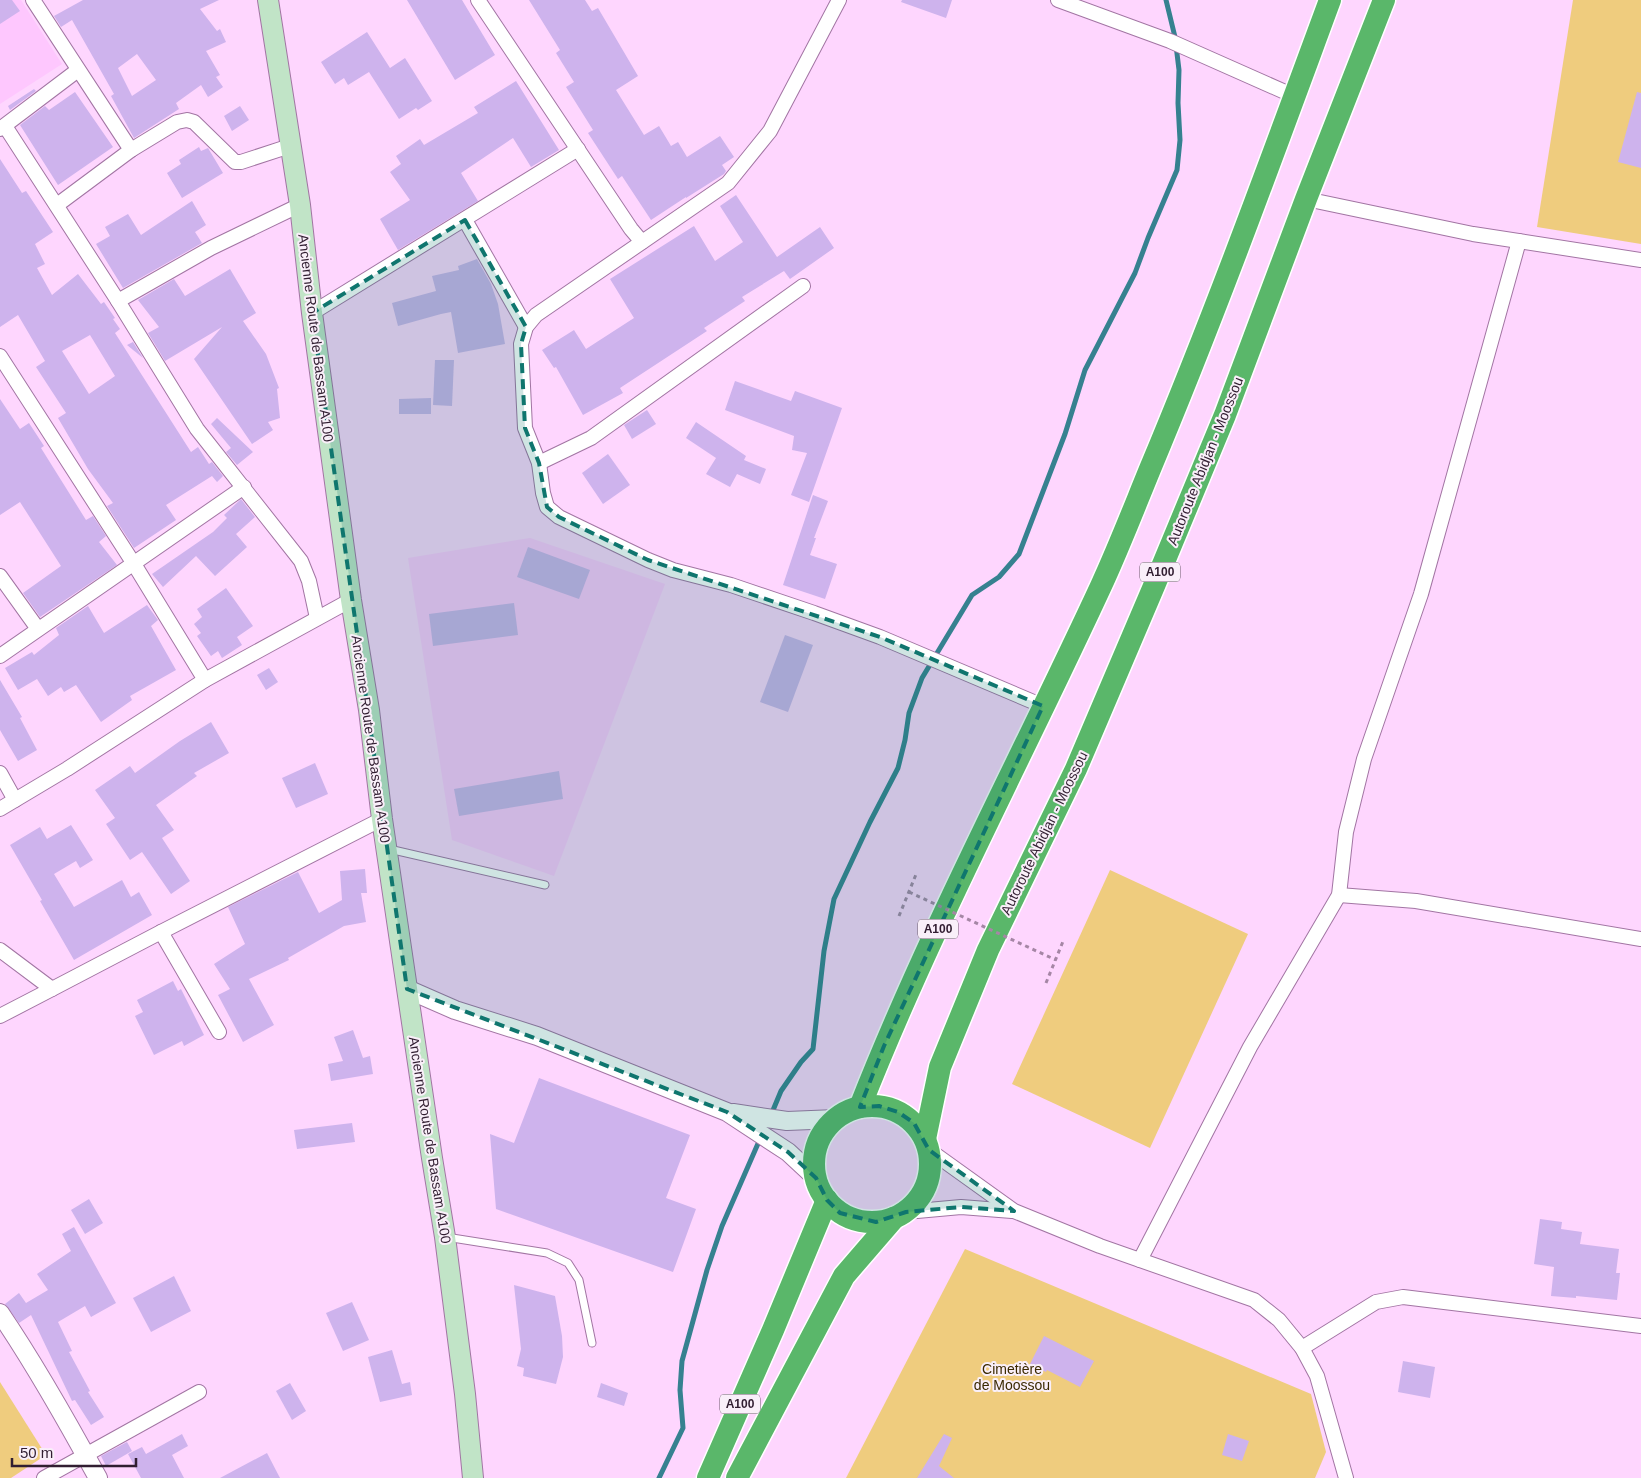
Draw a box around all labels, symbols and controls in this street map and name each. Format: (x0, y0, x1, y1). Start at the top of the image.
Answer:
street label: Ancienne Route de Bassam A100 (295, 233, 337, 443)
street label: Autoroute Abidjan - Moossou (1164, 375, 1246, 547)
road number: A100 (1140, 562, 1180, 582)
street label: Ancienne Route de Bassam A100 (349, 634, 394, 844)
street label: Autoroute Abidjan - Moossou (997, 749, 1091, 917)
road number: A100 (918, 920, 958, 939)
street label: Ancienne Route de Bassam A100 (406, 1035, 454, 1245)
park label: Cimetière de Moossou (974, 1361, 1050, 1393)
road number: A100 (720, 1395, 760, 1414)
scale bar (12, 1436, 136, 1468)
text: 50 m (20, 1444, 53, 1461)

